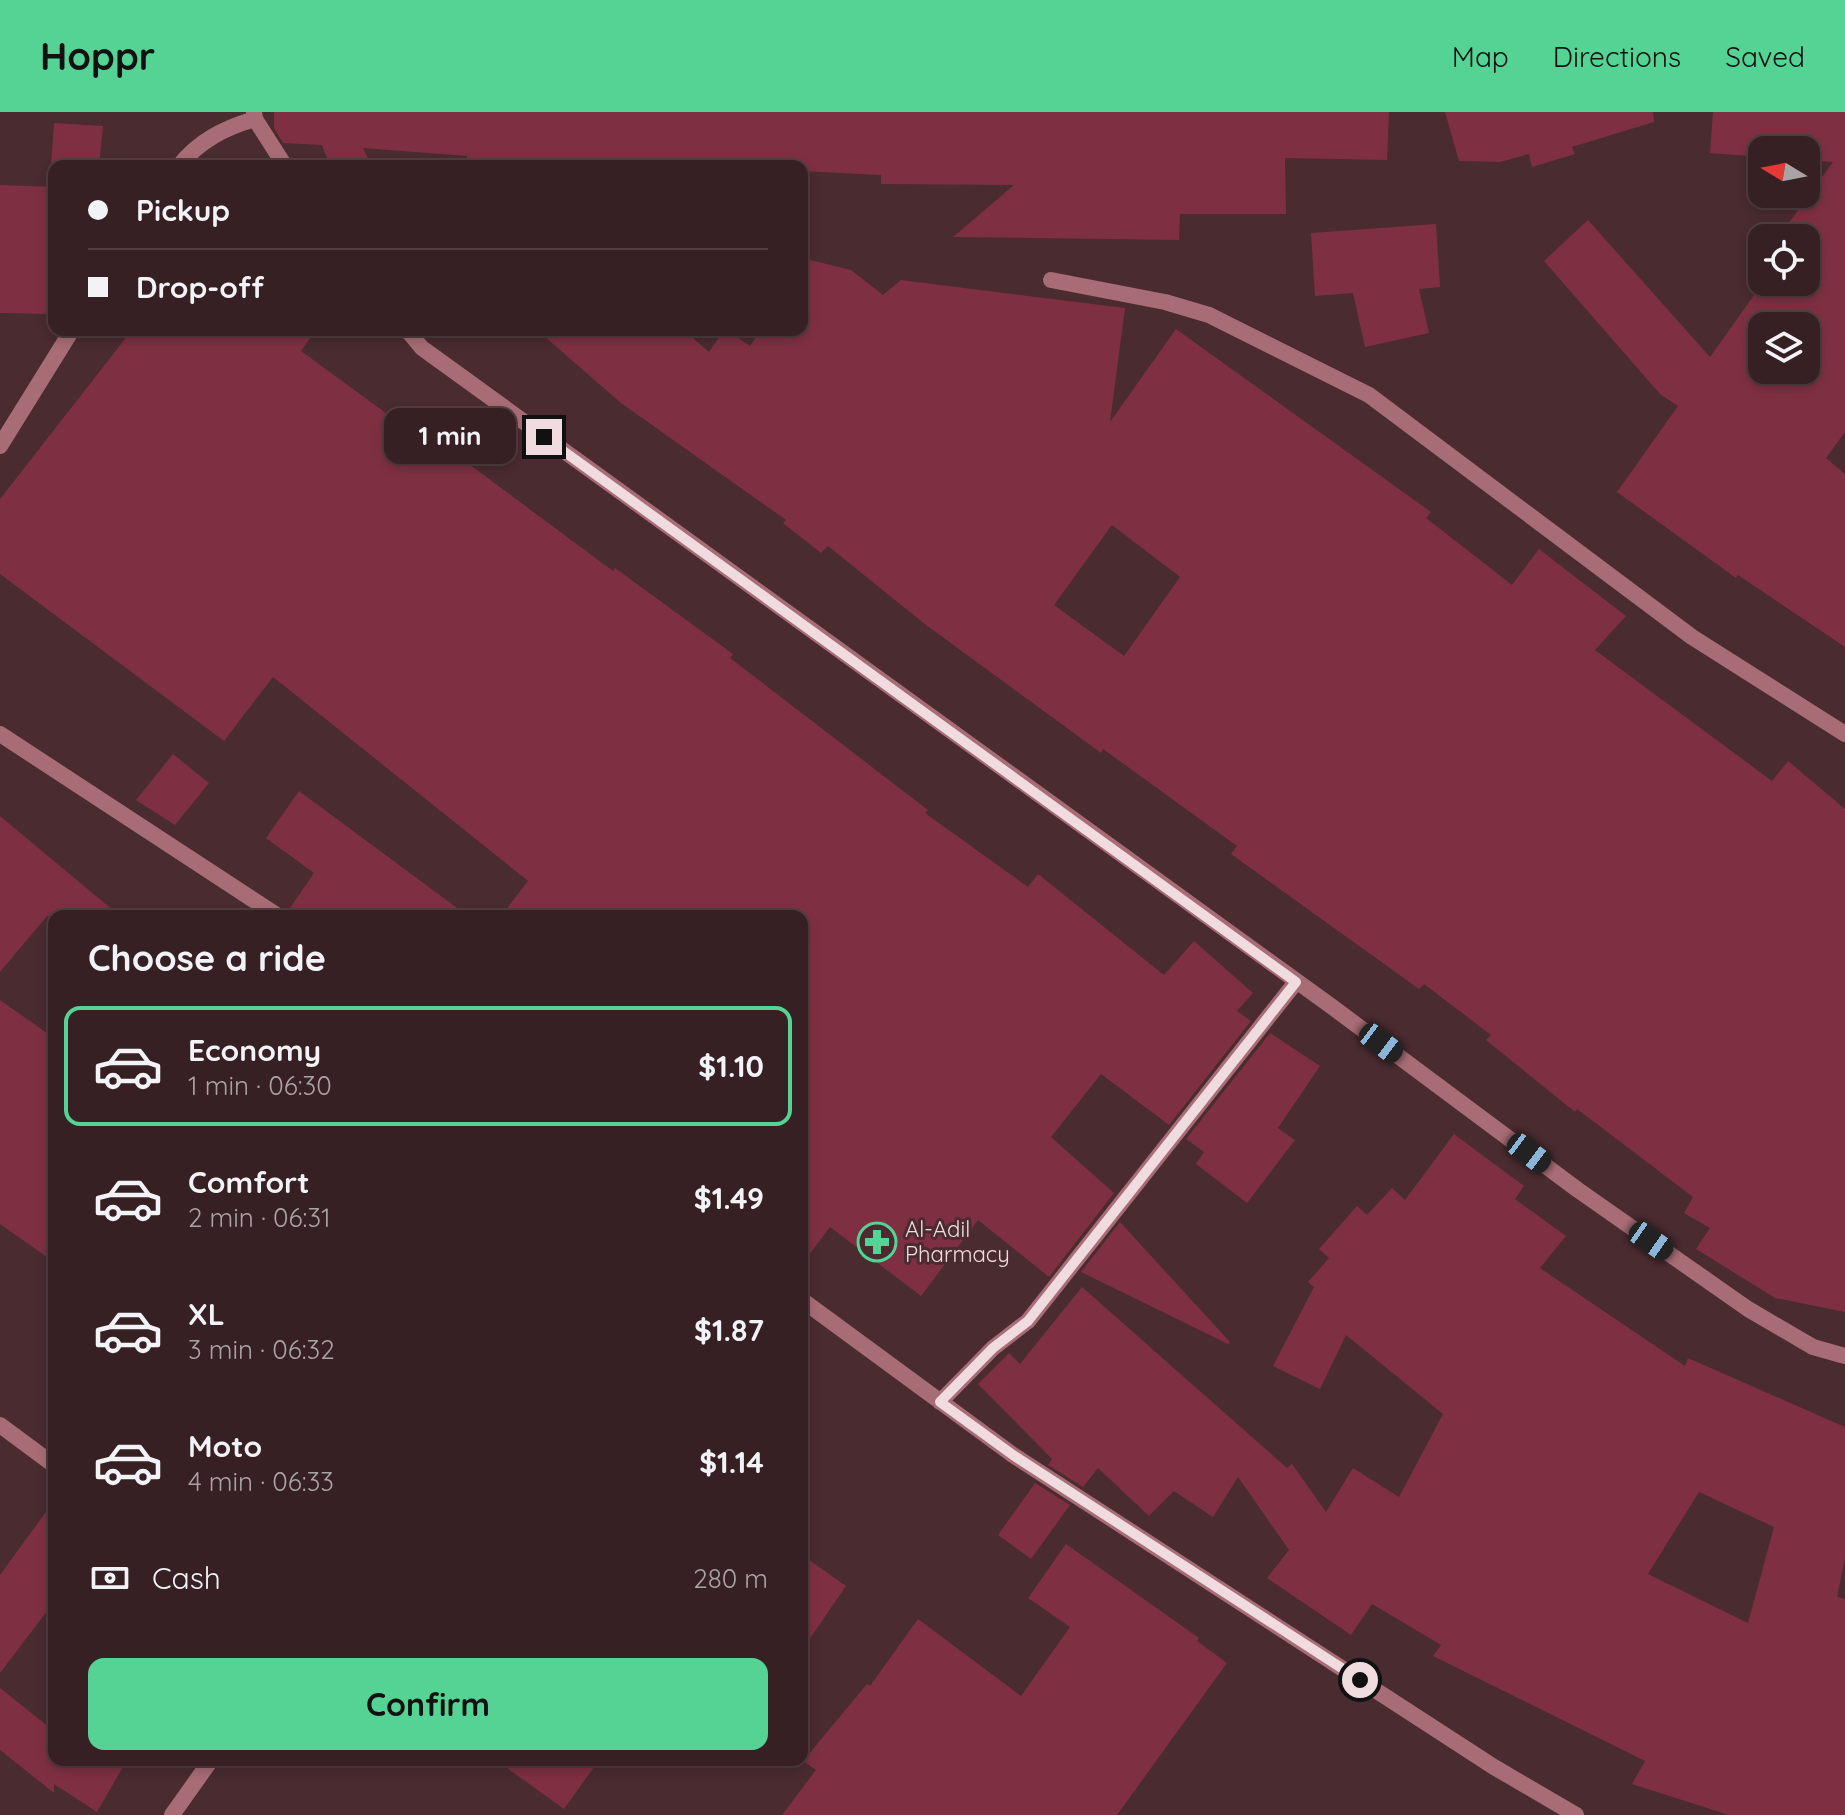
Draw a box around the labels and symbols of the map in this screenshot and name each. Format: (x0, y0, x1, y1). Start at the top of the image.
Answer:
north arrow (1748, 136, 1820, 208)
callout: 1 min (384, 409, 516, 465)
route end (526, 419, 562, 455)
car (1355, 1019, 1407, 1067)
car (1503, 1129, 1555, 1177)
place label: Al-Adil Pharmacy (905, 1215, 1010, 1268)
car (1624, 1217, 1678, 1265)
pharmacy icon: Al-Adil Pharmacy (856, 1221, 898, 1263)
route start (1342, 1662, 1378, 1698)

